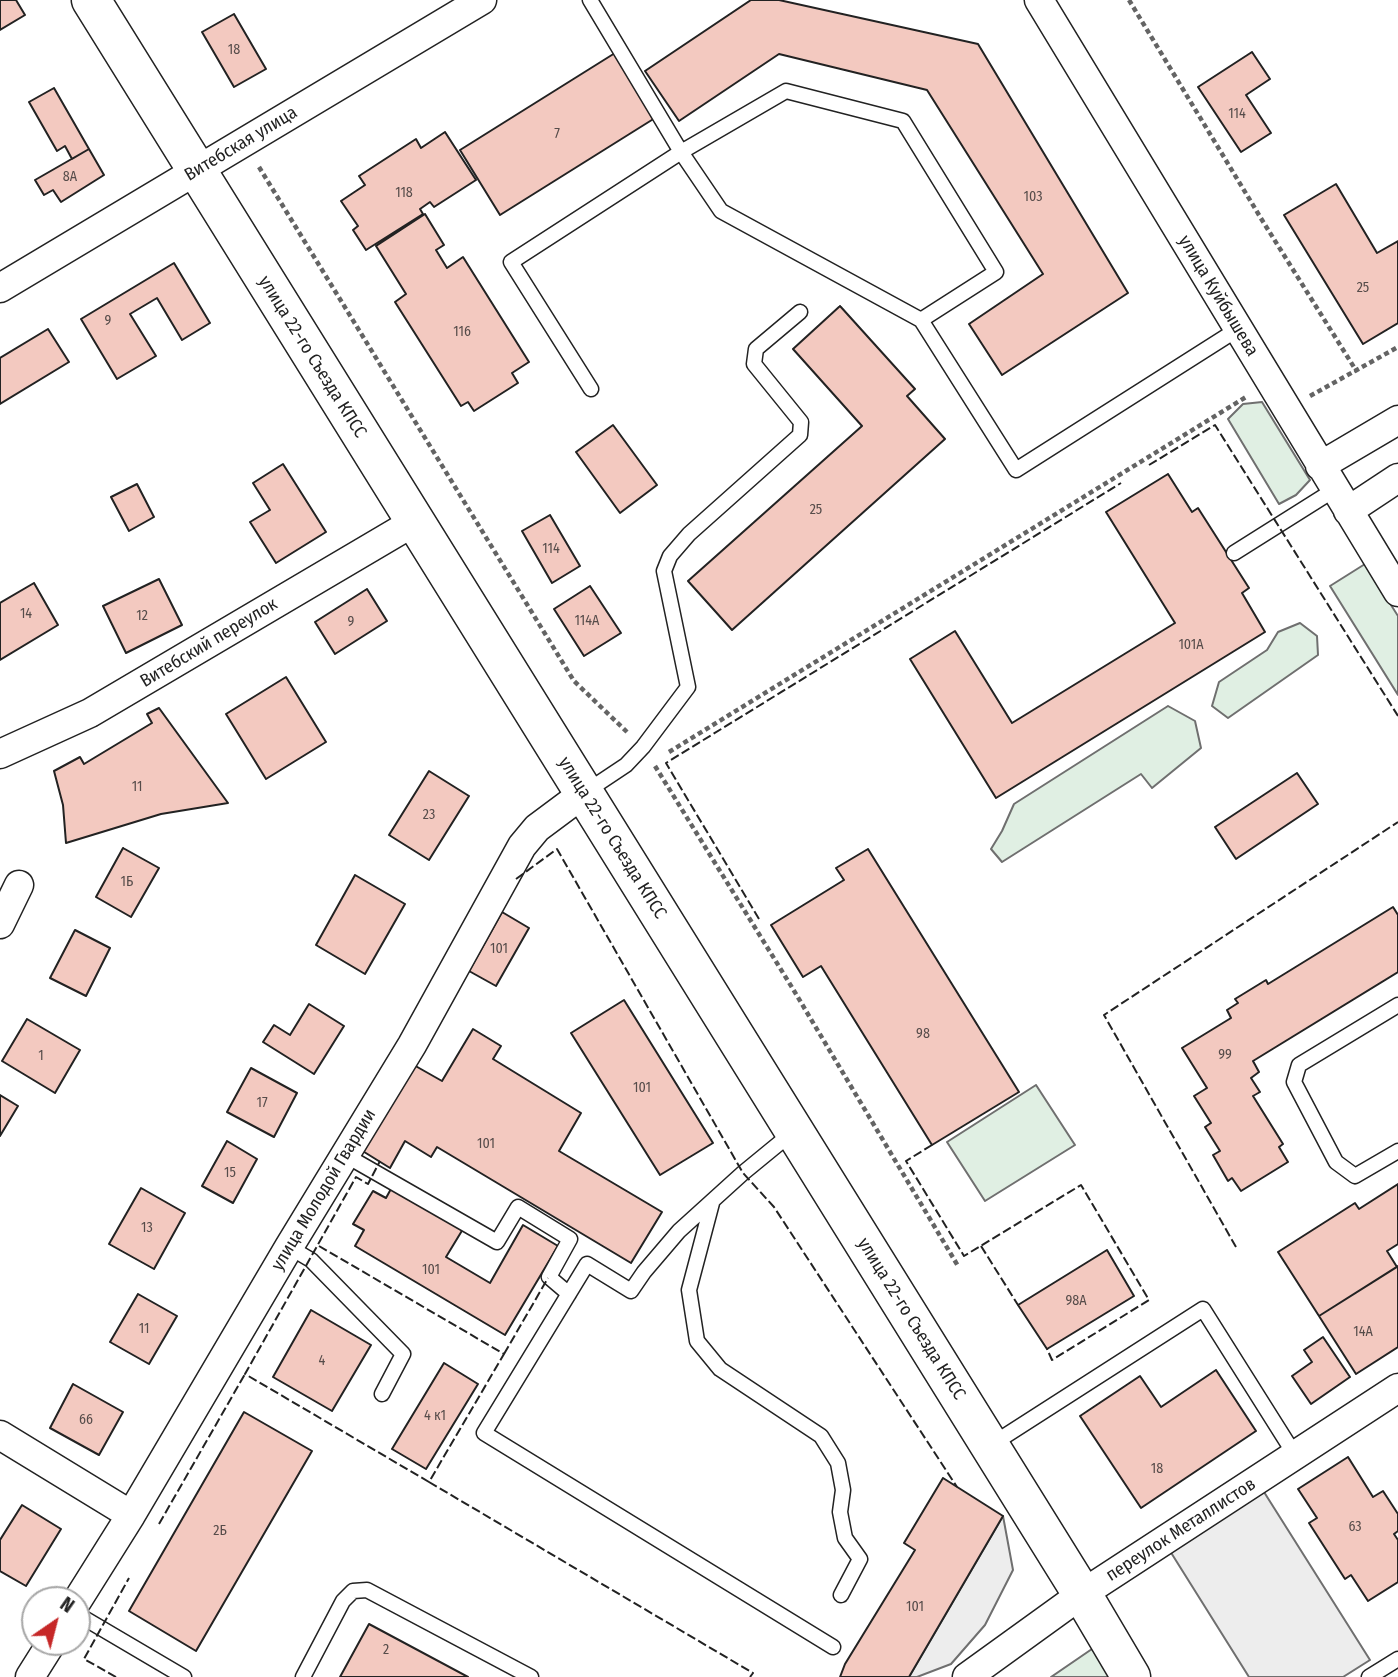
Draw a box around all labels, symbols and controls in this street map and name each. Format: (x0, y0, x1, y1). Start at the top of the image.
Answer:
house number: 18 (228, 42, 240, 58)
street label: Витебская улица (181, 102, 301, 186)
house number: 114 (1228, 106, 1246, 122)
house number: 7 (554, 126, 560, 142)
house number: 8А (63, 169, 77, 185)
house number: 118 (395, 185, 413, 201)
house number: 103 (1024, 189, 1042, 205)
street label: улица Куйбышева (1173, 232, 1263, 360)
street label: улица 22-го Съезда КПСС (253, 272, 371, 442)
house number: 25 (1357, 280, 1369, 296)
house number: 9 (105, 313, 111, 329)
house number: 116 (453, 324, 471, 340)
house number: 25 (810, 502, 822, 518)
house number: 114 (542, 541, 560, 557)
street label: Витебский переулок (137, 594, 281, 692)
house number: 14 (20, 606, 32, 622)
house number: 12 (136, 608, 148, 624)
house number: 114А (575, 613, 599, 629)
house number: 9 (348, 614, 354, 630)
house number: 101А (1178, 637, 1204, 653)
street label: улица 22-го Съезда КПСС (553, 753, 671, 923)
house number: 11 (132, 779, 142, 795)
house number: 23 (423, 807, 435, 823)
house number: 1Б (121, 874, 133, 890)
house number: 101 (490, 941, 508, 957)
house number: 98 (916, 1026, 930, 1042)
house number: 99 (1218, 1047, 1232, 1063)
house number: 1 (38, 1048, 44, 1064)
house number: 101 (633, 1080, 651, 1096)
house number: 17 (256, 1095, 268, 1111)
street label: улица Молодой Гвардии (267, 1105, 381, 1275)
house number: 101 (477, 1136, 495, 1152)
house number: 15 (224, 1165, 236, 1181)
house number: 13 (141, 1220, 153, 1236)
street label: улица 22-го Съезда КПСС (852, 1234, 970, 1404)
house number: 101 (422, 1262, 440, 1278)
house number: 98А (1065, 1293, 1087, 1309)
house number: 11 (139, 1321, 149, 1337)
house number: 14А (1353, 1324, 1373, 1340)
house number: 4 (319, 1353, 325, 1369)
house number: 4 к1 (424, 1408, 446, 1424)
house number: 66 (79, 1412, 93, 1428)
house number: 18 (1151, 1461, 1163, 1477)
street label: переулок Металлистов (1102, 1474, 1260, 1586)
house number: 63 (1348, 1519, 1362, 1535)
house number: 2Б (213, 1523, 227, 1539)
north arrow (21, 1586, 91, 1656)
text: N (56, 1592, 78, 1618)
house number: 101 (906, 1599, 924, 1615)
house number: 2 (383, 1642, 389, 1658)

